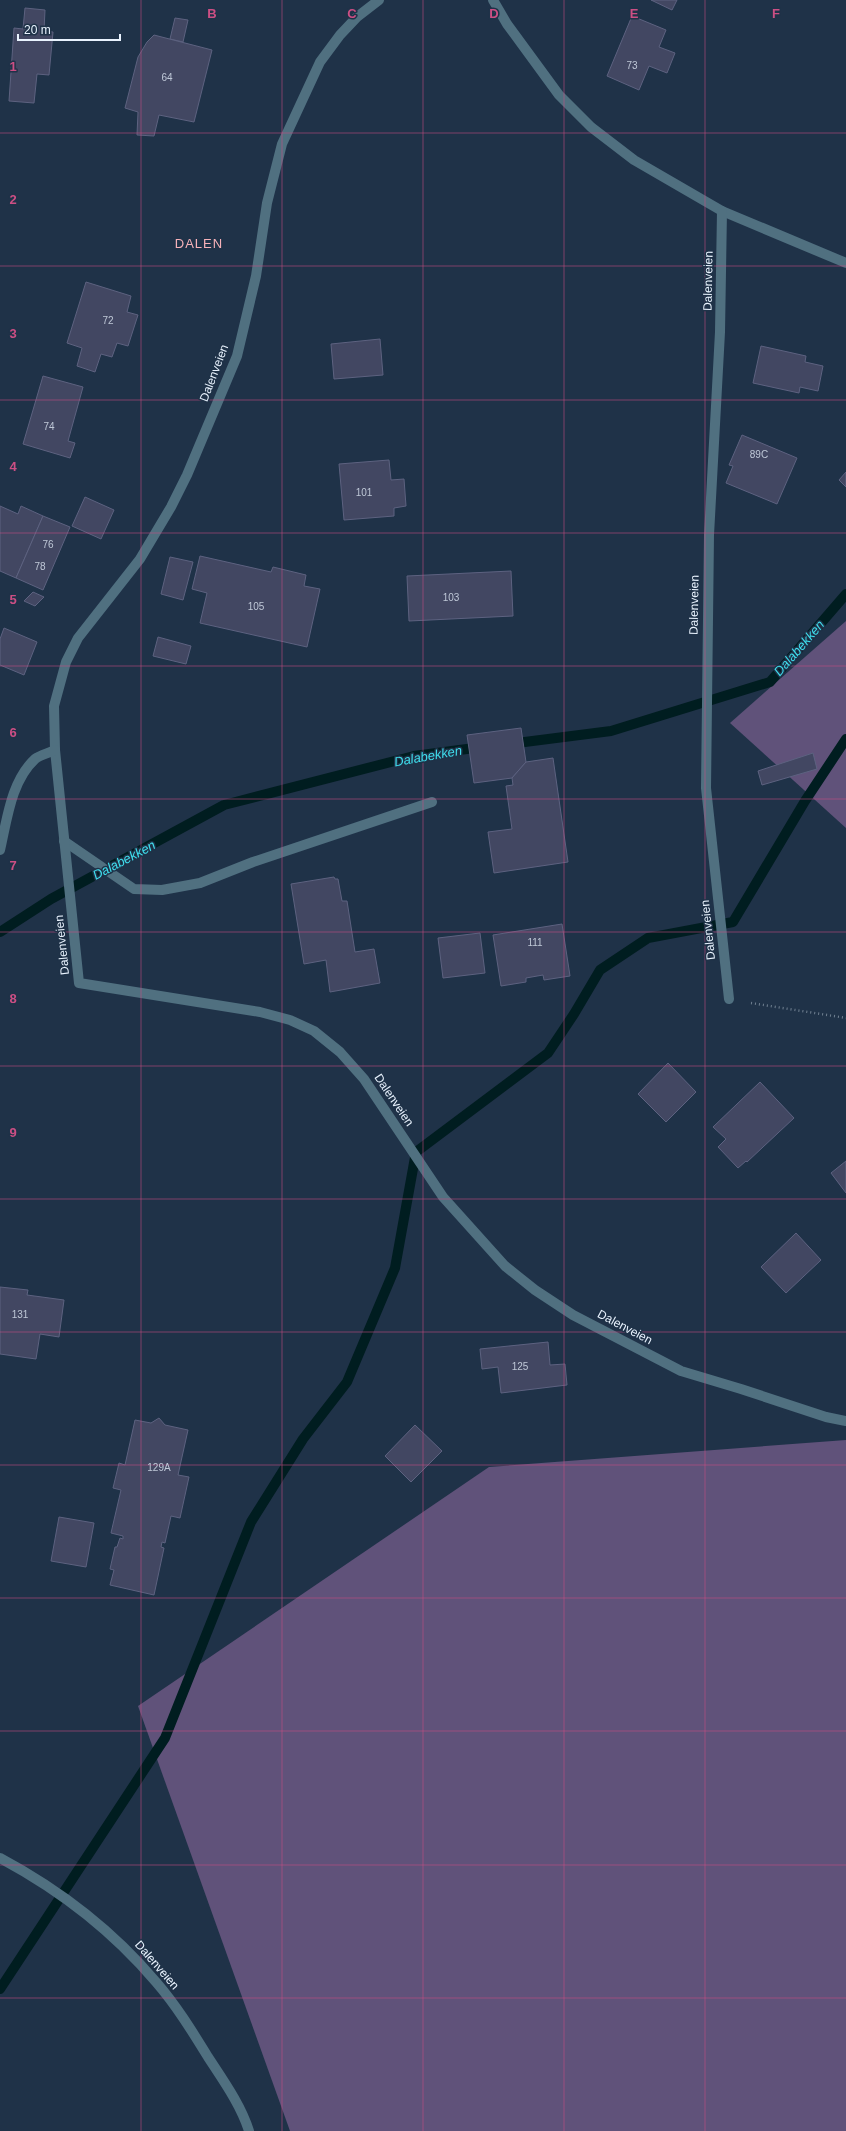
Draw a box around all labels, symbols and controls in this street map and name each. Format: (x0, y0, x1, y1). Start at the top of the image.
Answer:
text: B (207, 6, 217, 21)
text: C (347, 6, 357, 21)
text: D (489, 6, 499, 21)
text: E (630, 6, 639, 21)
text: F (772, 6, 780, 21)
scale bar (18, 16, 120, 42)
text: 20 m (24, 23, 51, 37)
text: 1 (9, 59, 17, 74)
house number: 73 (626, 60, 638, 71)
house number: 64 (161, 72, 173, 83)
text: 2 (9, 192, 17, 207)
district label: DALEN (175, 236, 223, 251)
street label: Dalenveien (700, 251, 716, 311)
house number: 72 (102, 315, 114, 326)
text: 3 (9, 326, 17, 341)
street label: Dalenveien (197, 342, 231, 404)
house number: 74 (43, 421, 55, 432)
house number: 89C (750, 449, 768, 460)
text: 4 (9, 459, 17, 474)
house number: 101 (356, 487, 373, 498)
house number: 76 (42, 539, 54, 550)
house number: 78 (34, 561, 46, 572)
street label: Dalenveien (686, 575, 702, 635)
text: 5 (9, 592, 17, 607)
house number: 103 (443, 592, 460, 603)
house number: 105 (248, 601, 265, 612)
water label: Dalabekken (771, 617, 827, 679)
text: 6 (9, 725, 17, 740)
water label: Dalabekken (393, 743, 463, 769)
water label: Dalabekken (90, 837, 158, 883)
text: 7 (9, 858, 17, 873)
street label: Dalenveien (698, 899, 718, 961)
street label: Dalenveien (52, 914, 72, 976)
house number: 111 (527, 937, 543, 948)
text: 8 (9, 991, 17, 1006)
street label: Dalenveien (371, 1071, 417, 1129)
text: 9 (9, 1125, 17, 1140)
street label: Dalenveien (595, 1307, 655, 1347)
house number: 131 (12, 1309, 29, 1320)
house number: 125 (512, 1361, 529, 1372)
house number: 129A (147, 1462, 171, 1473)
street label: Dalenveien (132, 1938, 182, 1992)

